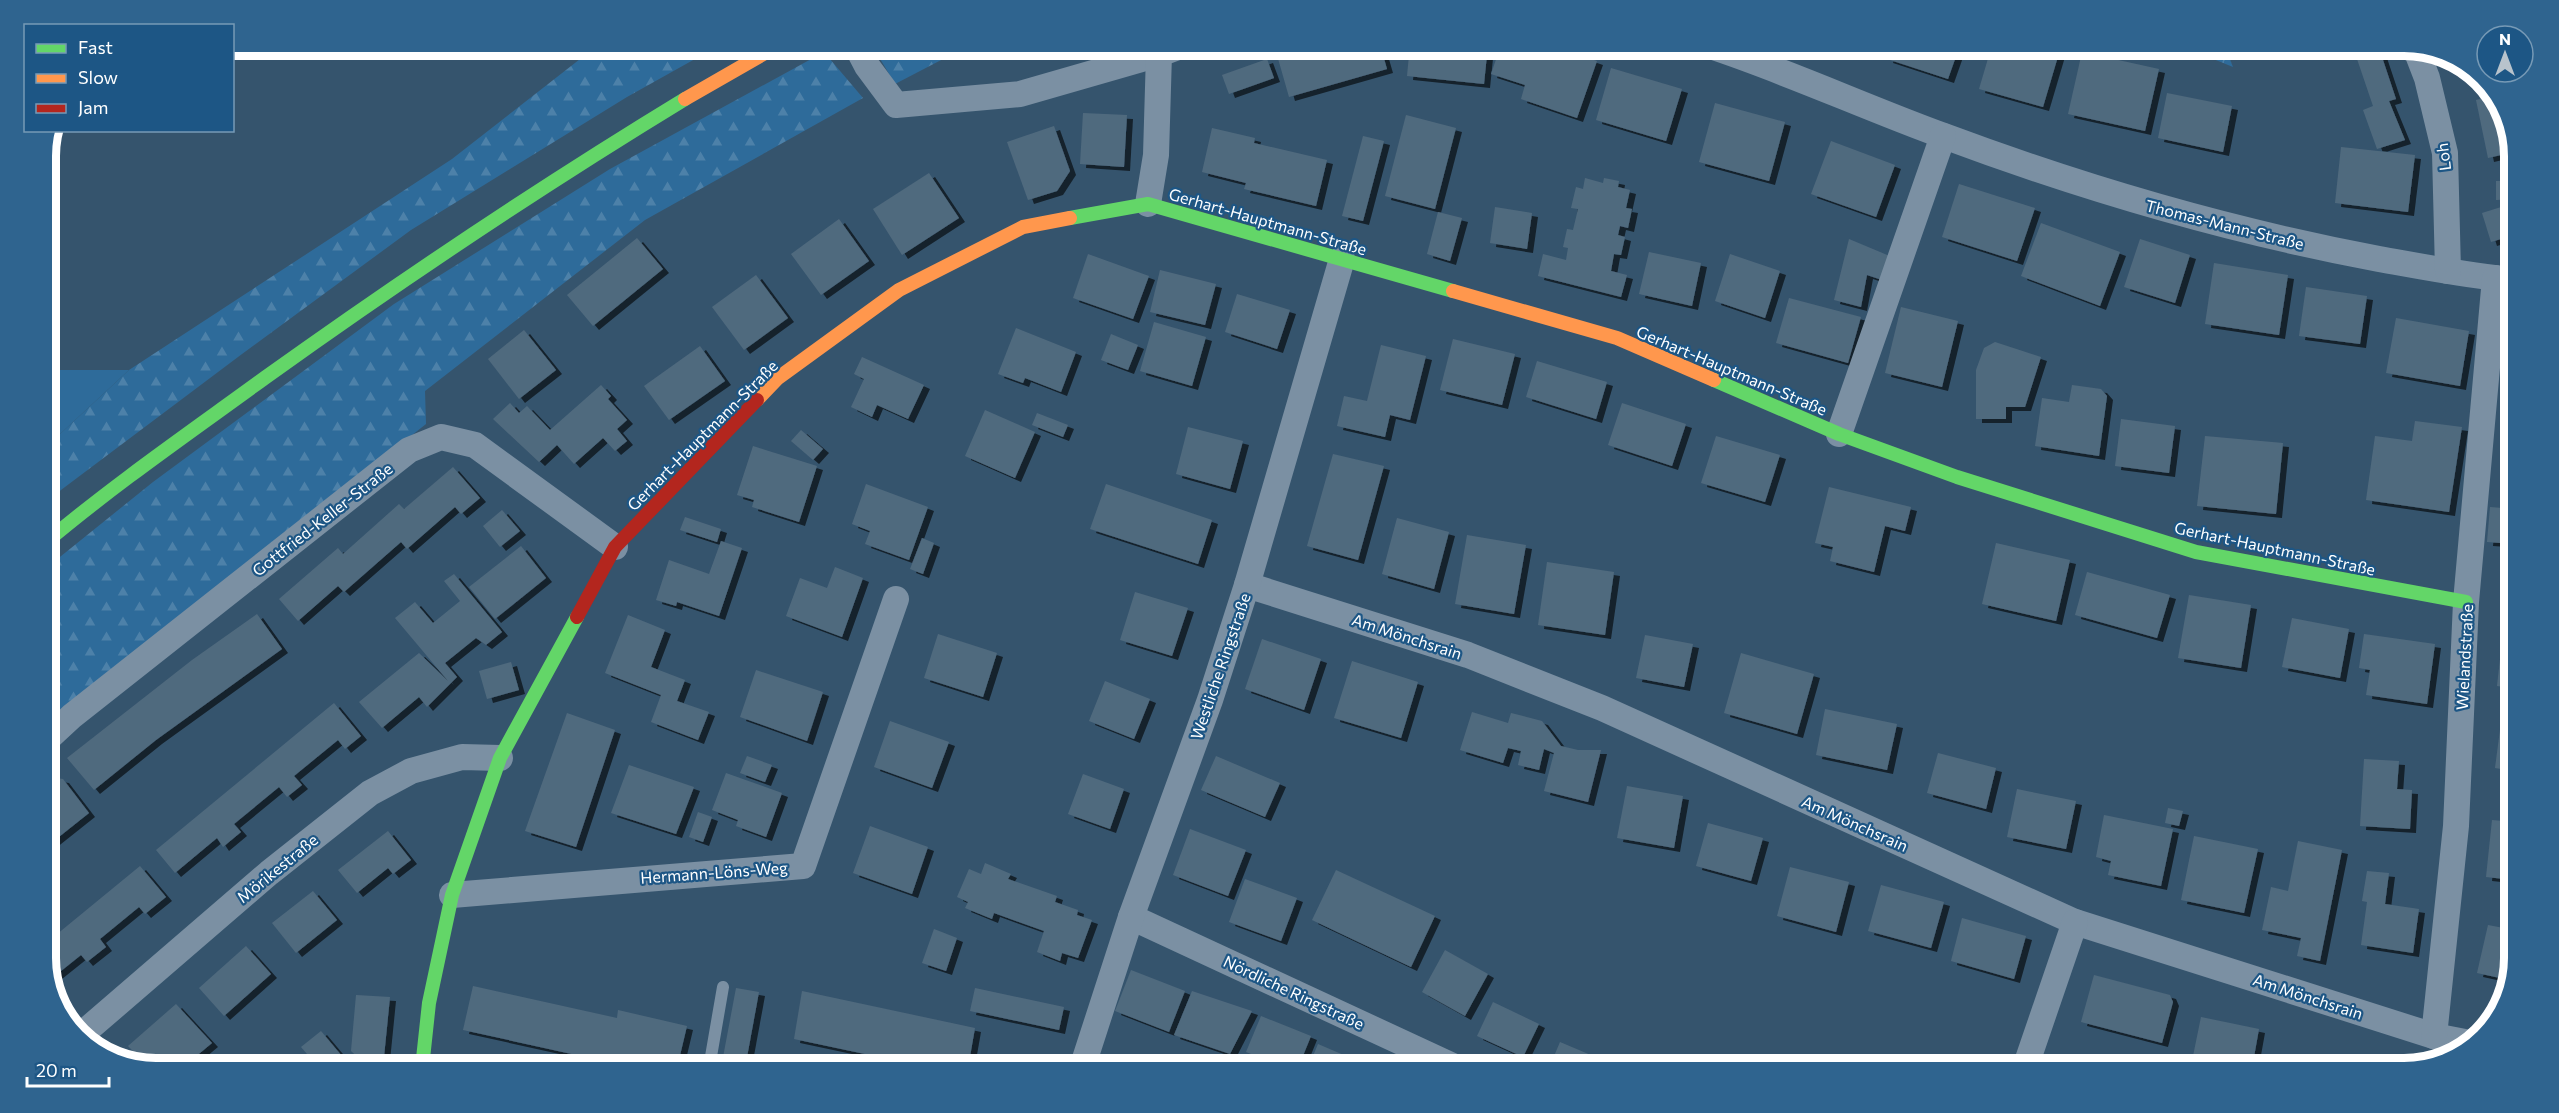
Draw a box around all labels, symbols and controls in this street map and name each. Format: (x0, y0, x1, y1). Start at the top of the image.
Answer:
legend (24, 24, 234, 132)
north arrow (2475, 24, 2535, 84)
text: N (2499, 29, 2511, 48)
text: Fast (78, 36, 113, 58)
text: Slow (78, 66, 118, 88)
text: Jam (78, 96, 108, 118)
street label: Loh (2432, 142, 2454, 172)
street label: Gerhart-Hauptmann-Straße (1167, 184, 1369, 258)
street label: Thomas-Mann-Straße (2144, 195, 2306, 253)
street label: Gerhart-Hauptmann-Straße (1634, 321, 1830, 419)
street label: Gerhart-Hauptmann-Straße (623, 356, 781, 514)
street label: Gottfried-Keller-Straße (248, 458, 396, 580)
street label: Gerhart-Hauptmann-Straße (2173, 517, 2377, 579)
street label: Westliche Ringstraße (1186, 590, 1254, 742)
street label: Wielandstraße (2452, 603, 2476, 711)
street label: Am Mönchsrain (1350, 609, 1464, 663)
street label: Am Mönchsrain (1799, 791, 1911, 855)
street label: Mörikestraße (233, 830, 321, 906)
street label: Hermann-Löns-Weg (640, 857, 789, 887)
street label: Nördliche Ringstraße (1221, 951, 1367, 1033)
street label: Am Mönchsrain (2251, 969, 2365, 1023)
scale bar (27, 1050, 110, 1088)
text: 20 m (36, 1059, 77, 1081)

